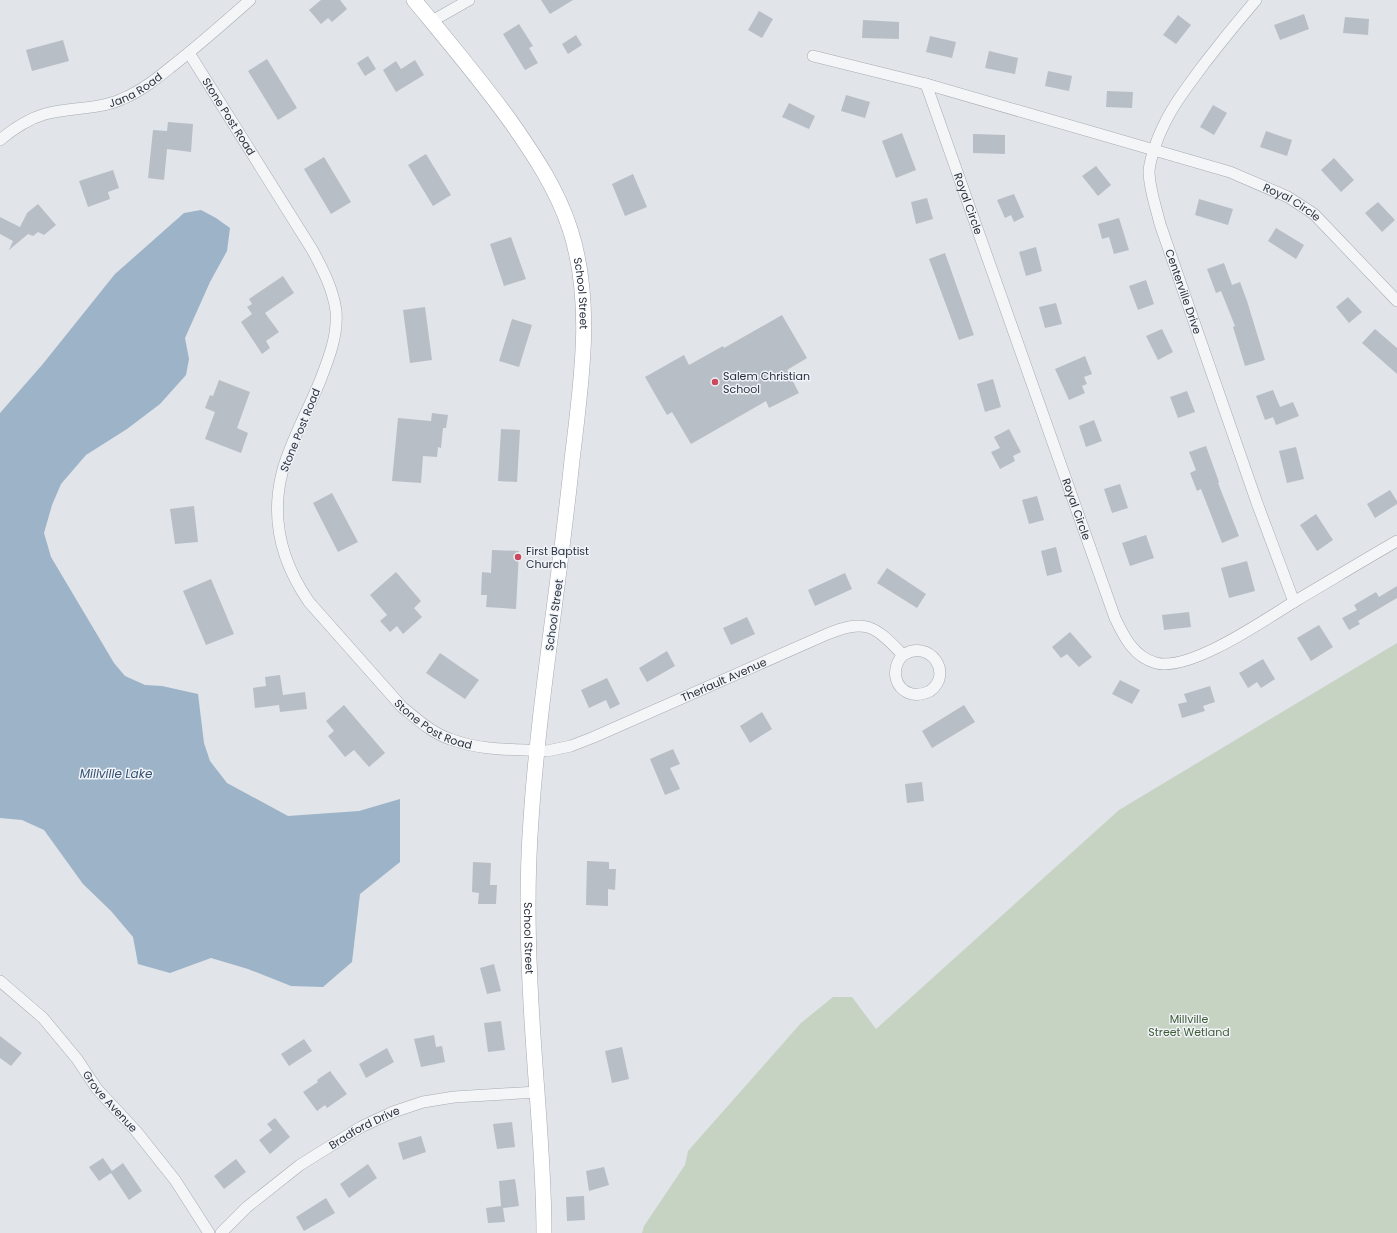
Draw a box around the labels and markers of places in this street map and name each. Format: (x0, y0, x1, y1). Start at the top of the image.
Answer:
place label: Salem Christian School (723, 368, 810, 397)
marker: Salem Christian School (710, 377, 720, 387)
place label: First Baptist Church (526, 543, 589, 572)
marker: First Baptist Church (513, 552, 523, 562)

